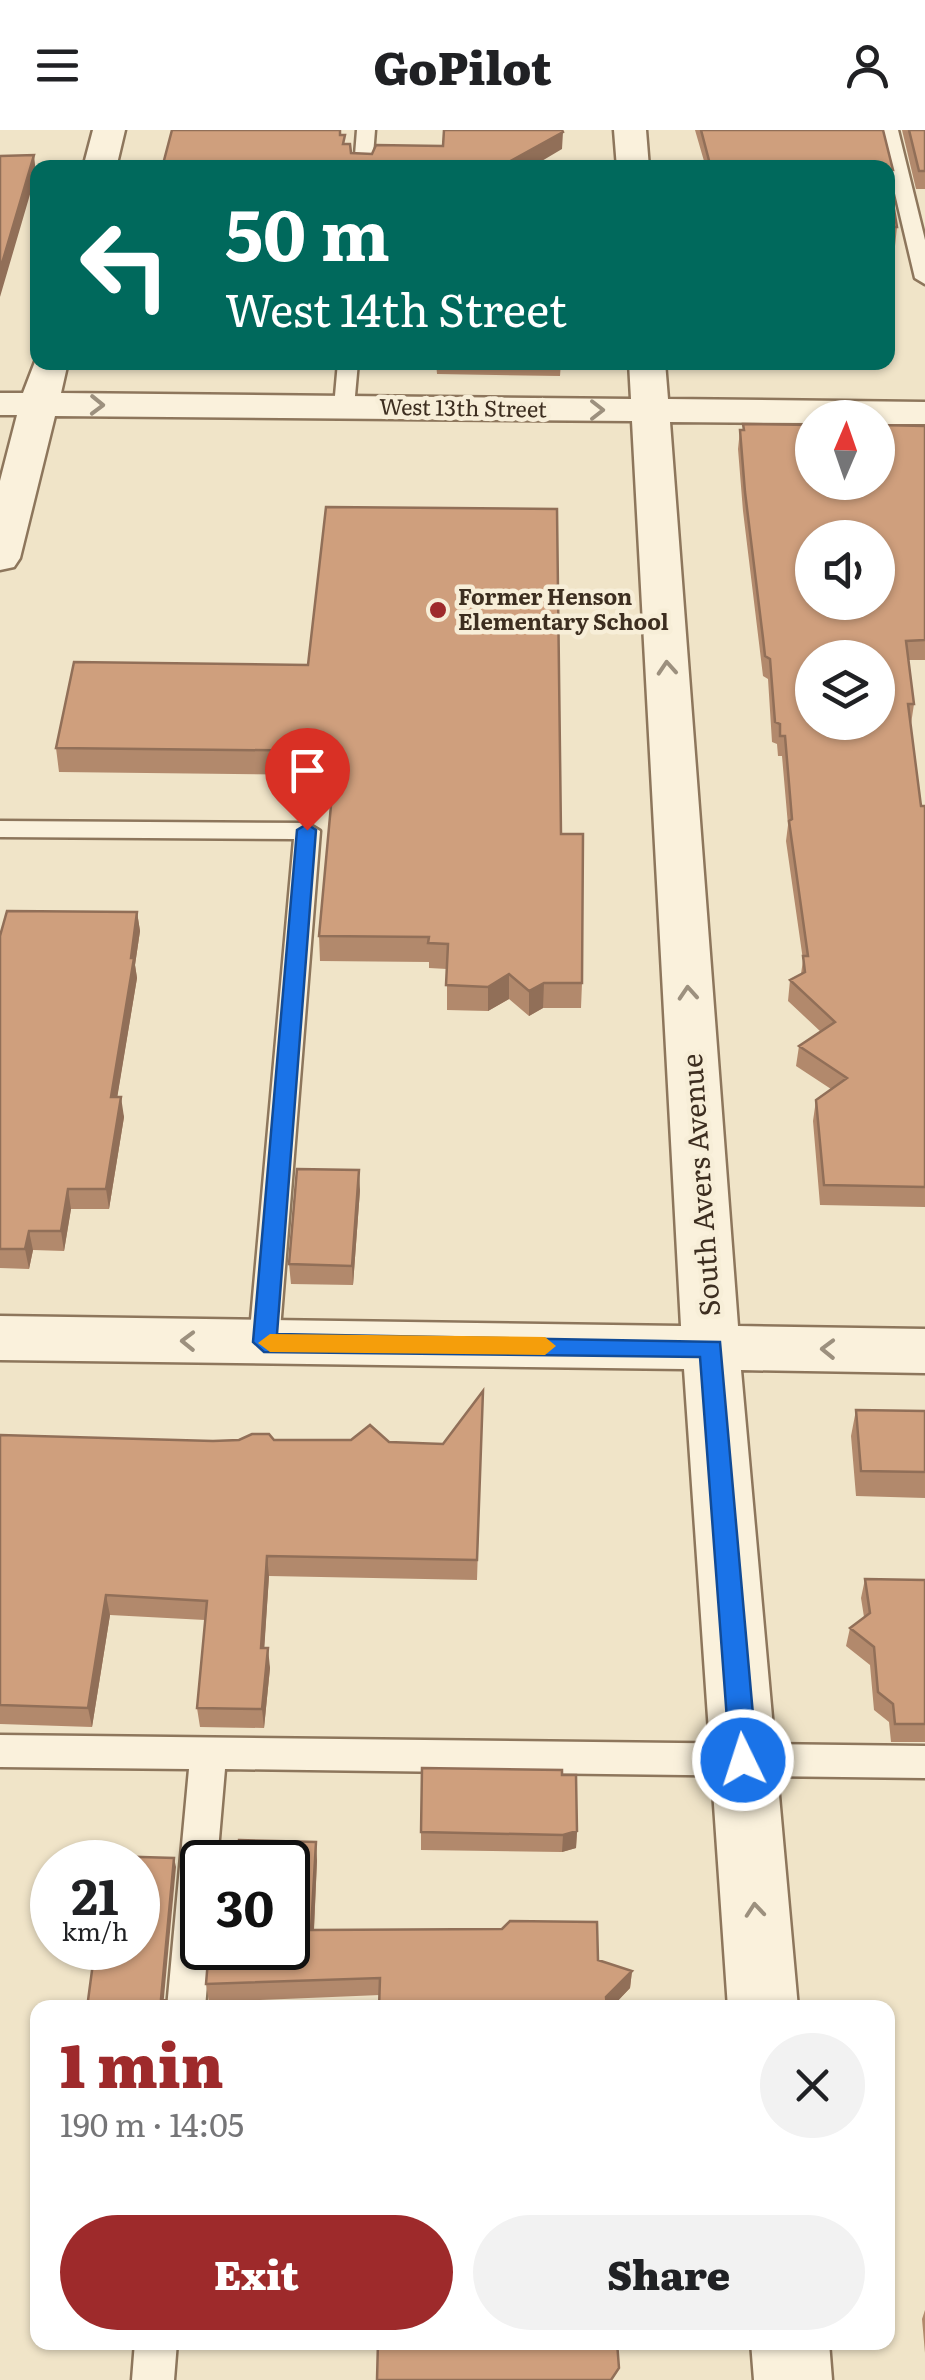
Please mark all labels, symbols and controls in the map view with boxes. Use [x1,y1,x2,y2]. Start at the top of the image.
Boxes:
text: GoPilot [373,32,552,99]
icon: menu [30,38,85,93]
icon: person [840,38,895,93]
text: 50 m [225,179,390,283]
icon: left [60,200,190,330]
text: West 14th Street [225,274,567,341]
street label: West 13th Street [379,389,547,424]
one-way arrow [90,394,106,416]
one-way arrow [590,399,606,421]
north arrow [795,400,895,500]
map controls [795,400,895,740]
button: sound [795,520,895,620]
place label: Former Henson Elementary School [458,579,669,637]
marker: Former Henson Elementary School [427,599,449,621]
button: layers [795,640,895,740]
one-way arrow [657,660,678,676]
pin [265,728,350,831]
icon: arrive [280,743,335,798]
one-way arrow [678,984,699,1000]
street label: South Avers Avenue [669,1052,729,1318]
one-way arrow [179,1330,194,1352]
one-way arrow [819,1339,835,1360]
position arrow [691,1708,795,1812]
speed limit sign: 30 [180,1840,310,1970]
text: 21 [71,1856,119,1930]
one-way arrow [745,1902,767,1918]
text: km/h [62,1912,128,1949]
text: 1 min [60,2017,224,2106]
button: close [760,2033,865,2138]
text: 190 m · 14:05 [60,2099,244,2147]
button: Exit [60,2215,453,2330]
button: Share [473,2215,865,2330]

